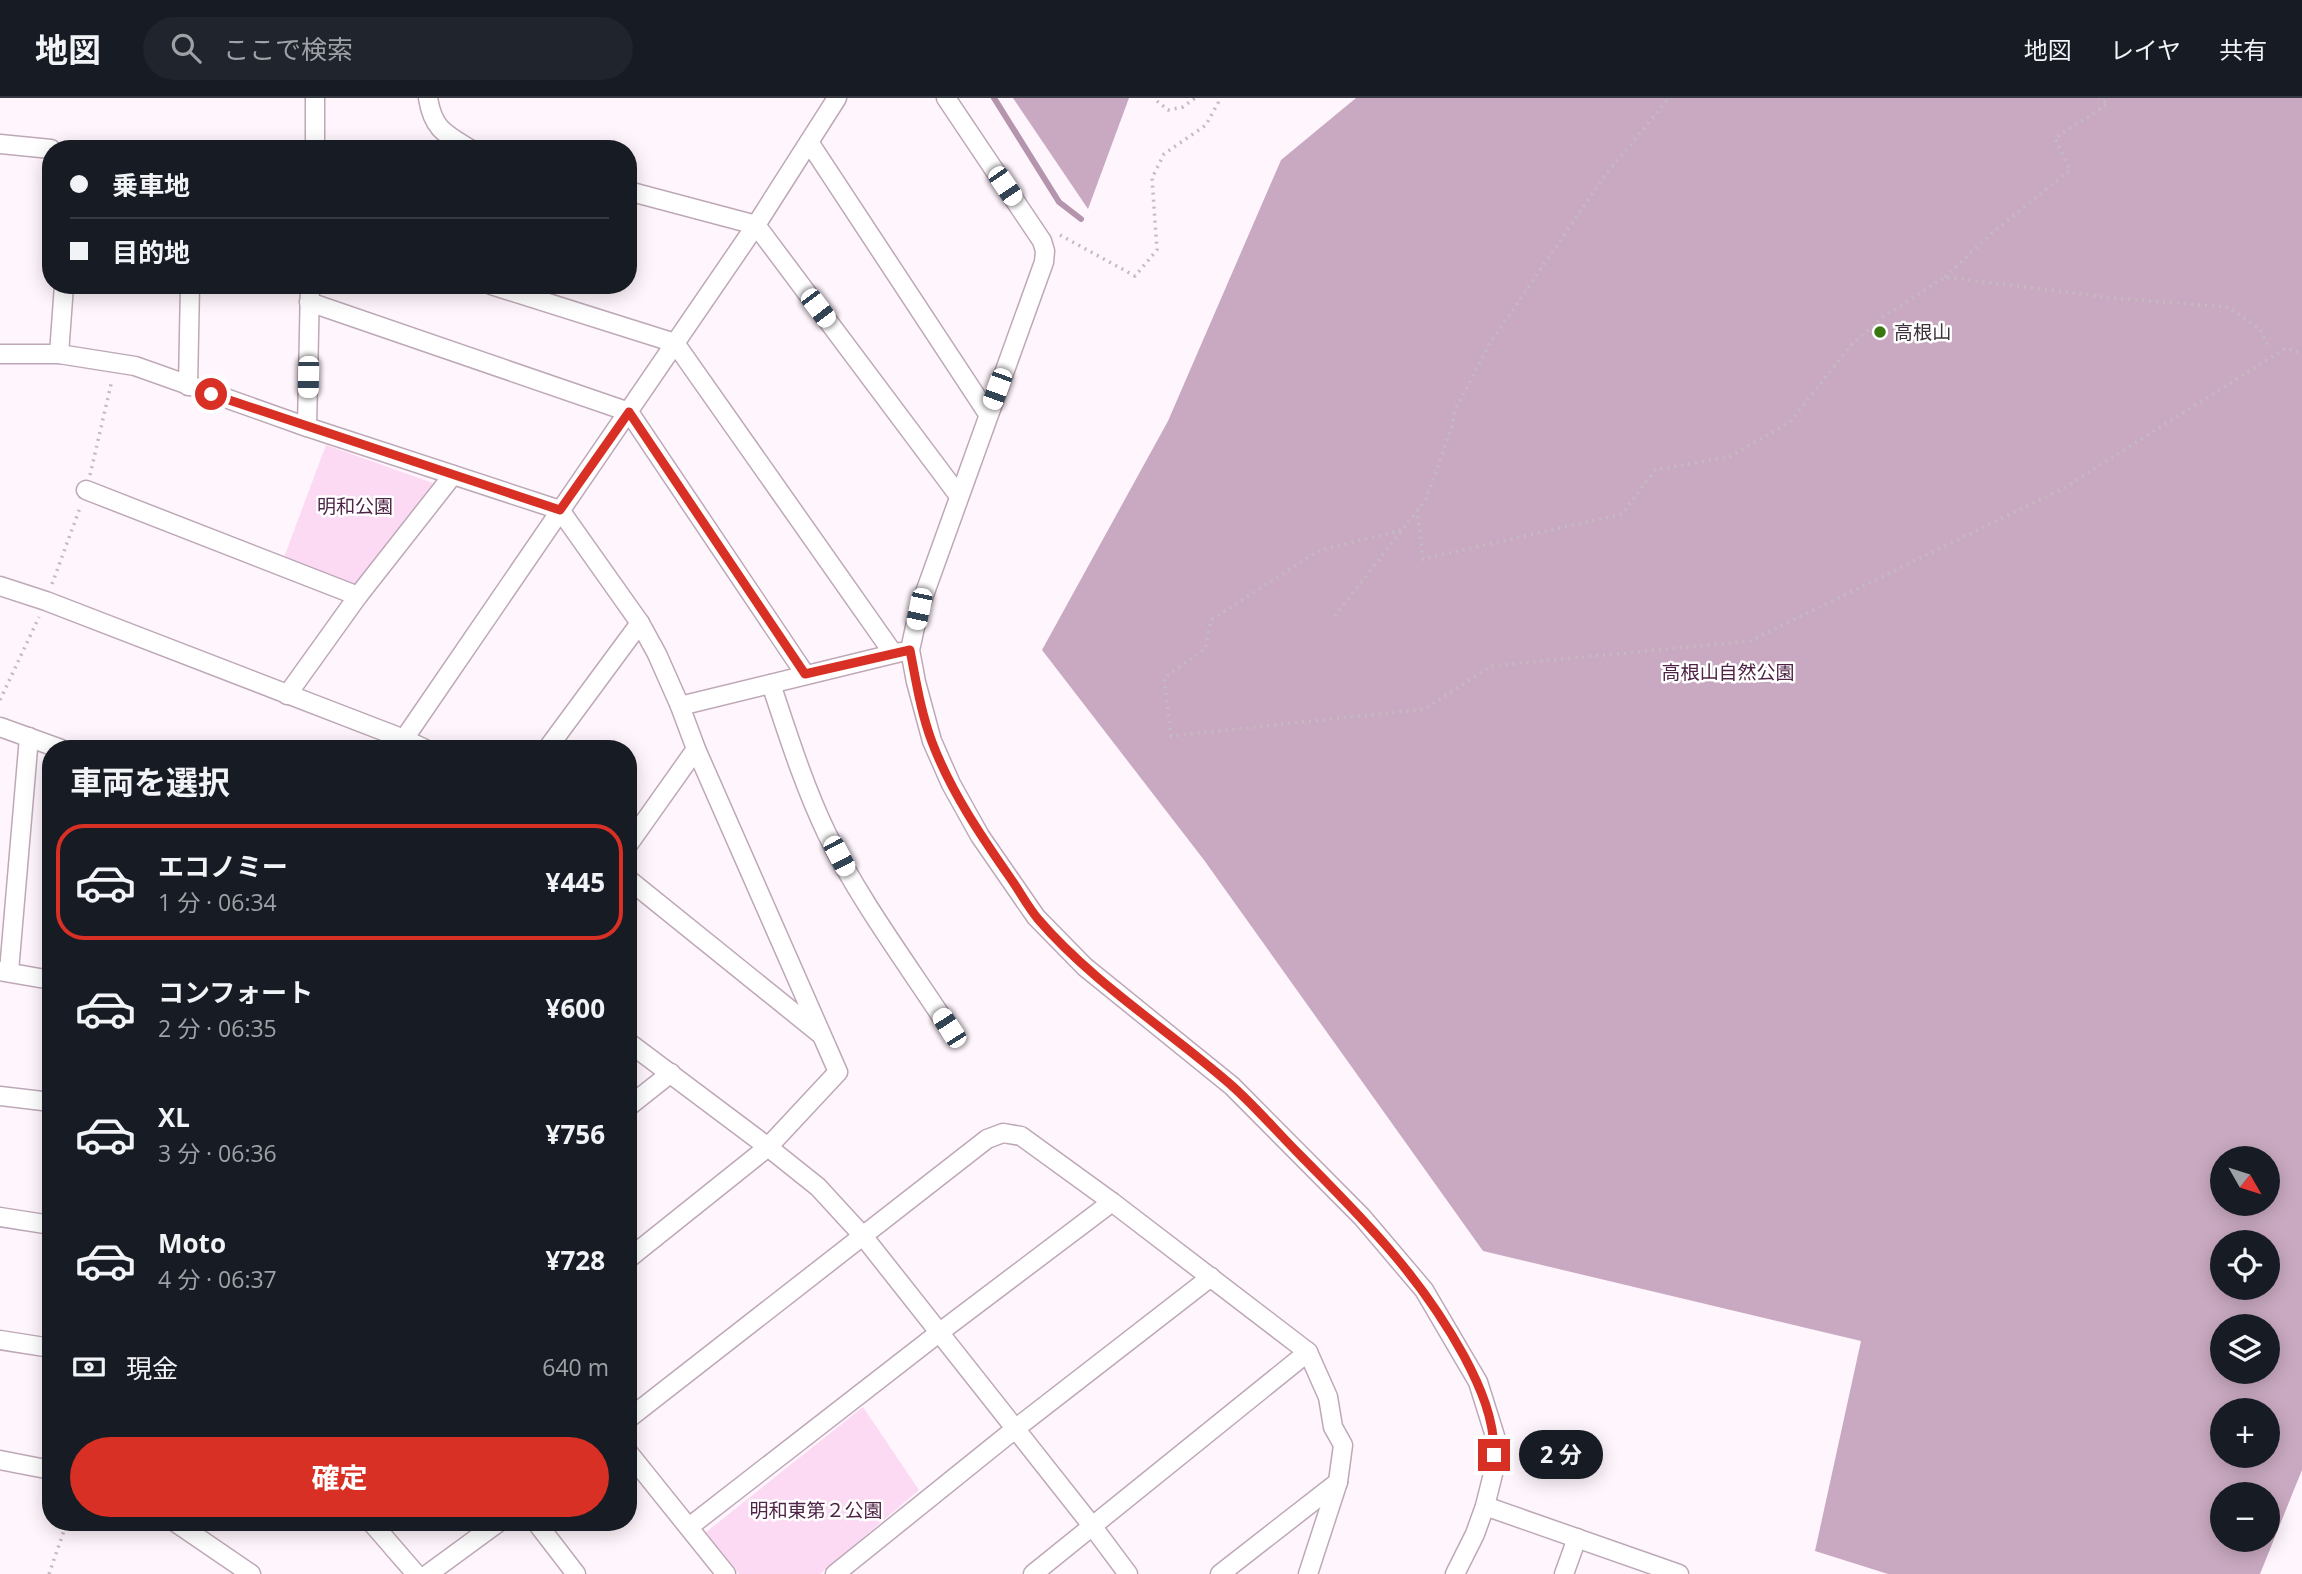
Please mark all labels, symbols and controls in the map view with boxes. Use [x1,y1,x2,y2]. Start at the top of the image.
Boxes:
search box [143,17,633,80]
text: 地図 [35,27,101,72]
icon: search [167,29,205,67]
text: ここで検索 [223,31,353,67]
text: 地図 [2024,33,2072,66]
text: レイヤ [2110,33,2181,66]
text: 共有 [2219,33,2267,66]
car [985,163,1026,209]
text: 乗車地 [112,167,190,203]
text: 目的地 [112,234,190,270]
car [797,285,840,331]
place label: 高根山 [1894,319,1951,345]
marker: 高根山 [1872,324,1888,340]
car [298,356,319,398]
car [980,366,1015,412]
route start [195,378,227,410]
park label: 明和公園 [317,493,393,519]
car [905,586,934,632]
park label: 高根山自然公園 [1661,659,1795,685]
text: 車両を選択 [70,760,230,803]
car [820,833,859,879]
text: エコノミー [158,848,288,884]
icon: car [74,851,137,914]
text: ¥445 [546,864,605,900]
text: 1 分 · 06:34 [158,886,277,918]
text: コンフォート [158,974,313,1010]
icon: car [74,977,137,1040]
text: ¥600 [546,990,605,1026]
car [929,1005,970,1051]
text: 2 分 · 06:35 [158,1012,277,1044]
text: XL [158,1099,190,1135]
icon: car [74,1103,137,1166]
text: ¥756 [546,1116,605,1152]
text: 3 分 · 06:36 [158,1137,277,1169]
north arrow [2210,1146,2280,1216]
map controls [2210,1146,2280,1552]
text: Moto [158,1225,226,1261]
icon: car [74,1229,137,1292]
button: locate [2210,1230,2280,1300]
text: ¥728 [546,1242,605,1278]
text: 4 分 · 06:37 [158,1263,277,1295]
button: layers [2210,1314,2280,1384]
icon: cash [70,1348,108,1386]
text: 現金 [126,1350,178,1386]
text: 640 m [542,1351,609,1383]
button: + [2210,1398,2280,1468]
callout: 2 分 [1518,1430,1602,1480]
button: 確定 [70,1437,609,1517]
text: 2 分 [1540,1438,1582,1470]
route end [1478,1439,1510,1471]
button: − [2210,1482,2280,1552]
park label: 明和東第２公園 [749,1497,883,1523]

